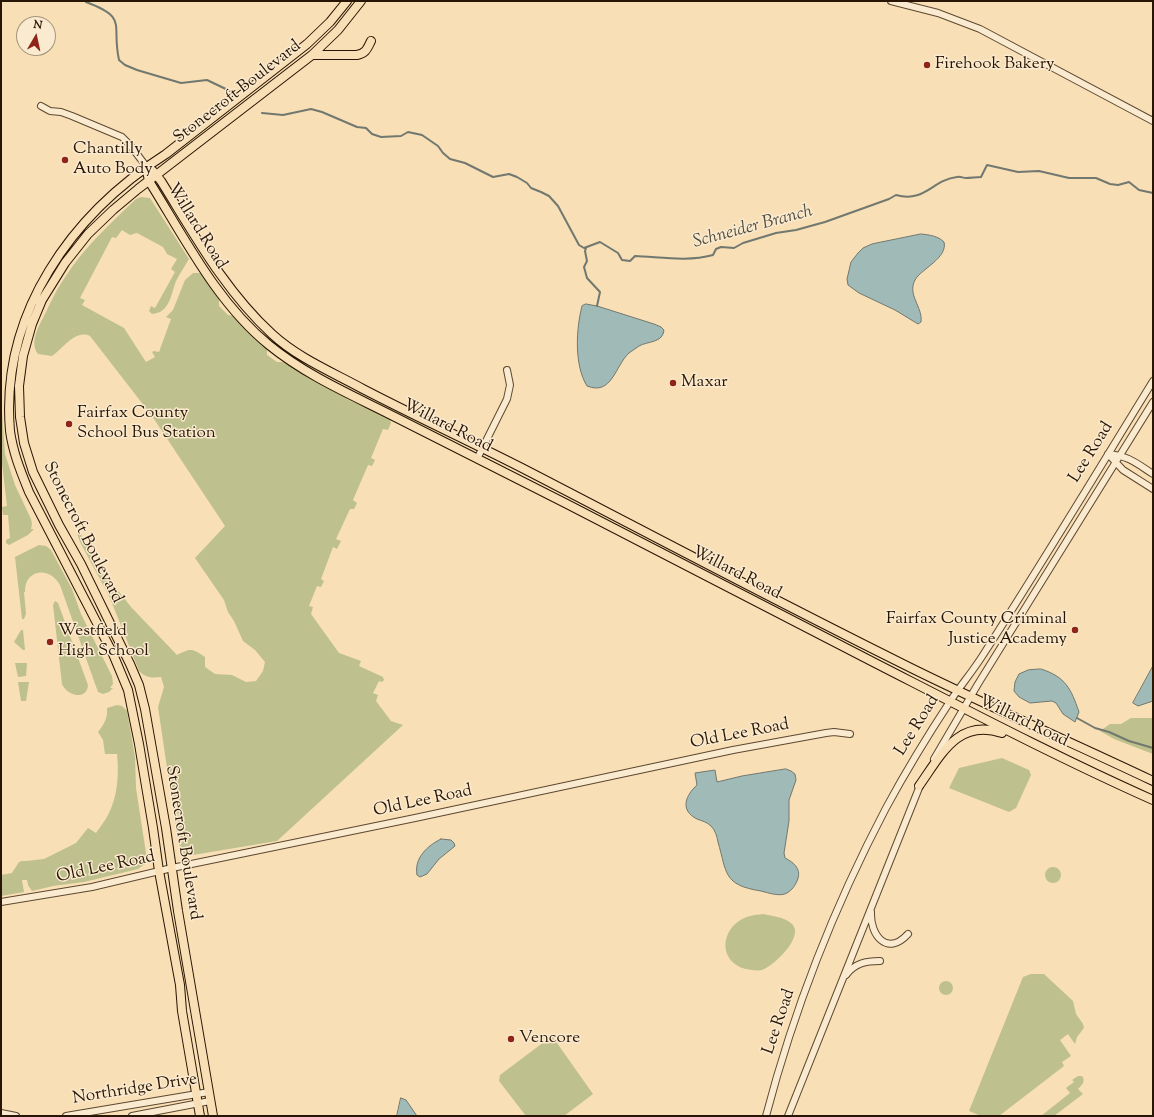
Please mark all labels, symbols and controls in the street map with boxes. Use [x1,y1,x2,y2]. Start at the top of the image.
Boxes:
north arrow [16,16,56,56]
text: N [32,17,43,34]
street label: Stonecroft Boulevard [170,37,306,149]
place label: Firehook Bakery [935,55,1055,75]
marker: Firehook Bakery [922,60,932,70]
place label: Chantilly Auto Body [73,140,153,180]
marker: Chantilly Auto Body [60,155,70,165]
street label: Willard Road [161,180,231,274]
water label: Schneider Branch [691,202,815,254]
place label: Maxar [681,373,728,393]
marker: Maxar [668,378,678,388]
street label: Willard Road [399,396,495,458]
place label: Fairfax County School Bus Station [77,404,216,444]
marker: Fairfax County School Bus Station [64,419,74,429]
street label: Lee Road [1065,419,1119,487]
street label: Stonecroft Boulevard [37,459,127,607]
street label: Willard Road [688,543,784,605]
place label: Fairfax County Criminal Justice Academy [886,610,1067,650]
place label: Westfield High School [58,622,149,662]
marker: Fairfax County Criminal Justice Academy [1070,625,1080,635]
marker: Westfield High School [45,637,55,647]
street label: Willard Road [975,691,1071,753]
street label: Lee Road [891,692,945,760]
street label: Old Lee Road [689,715,791,755]
street label: Stonecroft Boulevard [160,764,204,922]
street label: Old Lee Road [372,782,474,822]
street label: Old Lee Road [55,848,157,888]
street label: Lee Road [759,987,801,1057]
place label: Vencore [519,1029,580,1049]
marker: Vencore [506,1034,516,1044]
street label: Northridge Drive [71,1070,199,1110]

